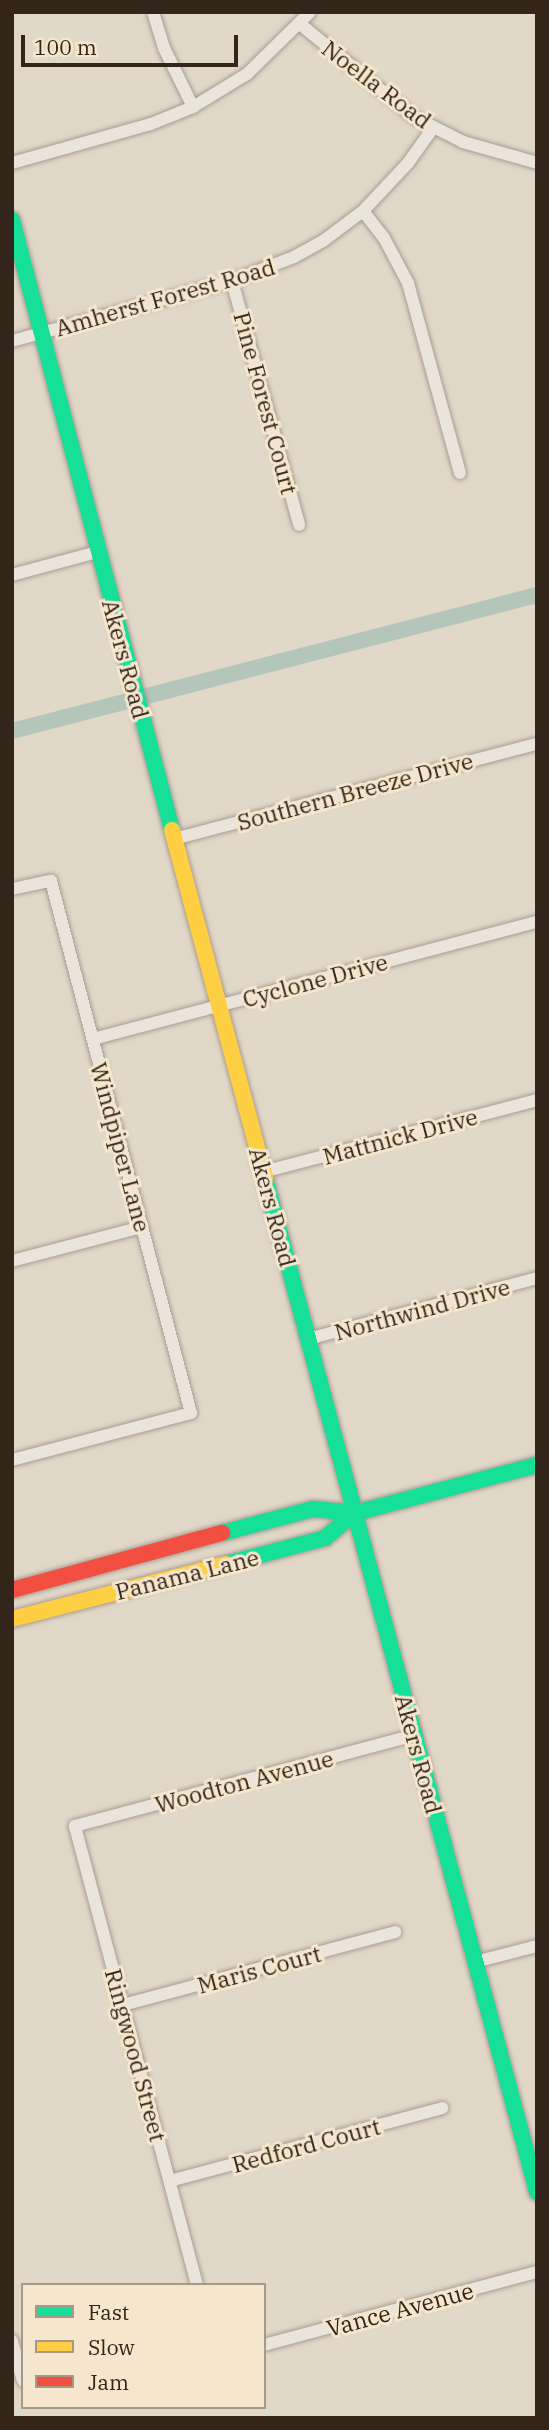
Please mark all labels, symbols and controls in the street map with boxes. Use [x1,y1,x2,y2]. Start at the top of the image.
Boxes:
scale bar [24,21,242,65]
text: 100 m [34,33,97,61]
street label: Noella Road [317,34,437,134]
street label: Amherst Forest Road [52,252,278,342]
street label: Pine Forest Court [228,309,304,497]
street label: Akers Road [97,596,155,722]
street label: Southern Breeze Drive [234,746,476,836]
street label: Cyclone Drive [239,947,391,1013]
street label: Windpiper Lane [85,1059,157,1235]
street label: Mattnick Drive [320,1102,480,1170]
street label: Akers Road [244,1144,302,1270]
street label: Northwind Drive [331,1272,513,1346]
street label: Panama Lane [112,1543,262,1605]
street label: Akers Road [390,1691,448,1817]
street label: Woodton Avenue [152,1744,336,1818]
street label: Maris Court [194,1939,324,1999]
street label: Ringwood Street [100,1965,172,2145]
street label: Redford Court [229,2112,383,2178]
street label: Vance Avenue [323,2276,477,2342]
legend [21,2283,266,2409]
text: Fast [88,2298,129,2326]
text: Slow [88,2333,135,2361]
text: Jam [88,2368,129,2396]

